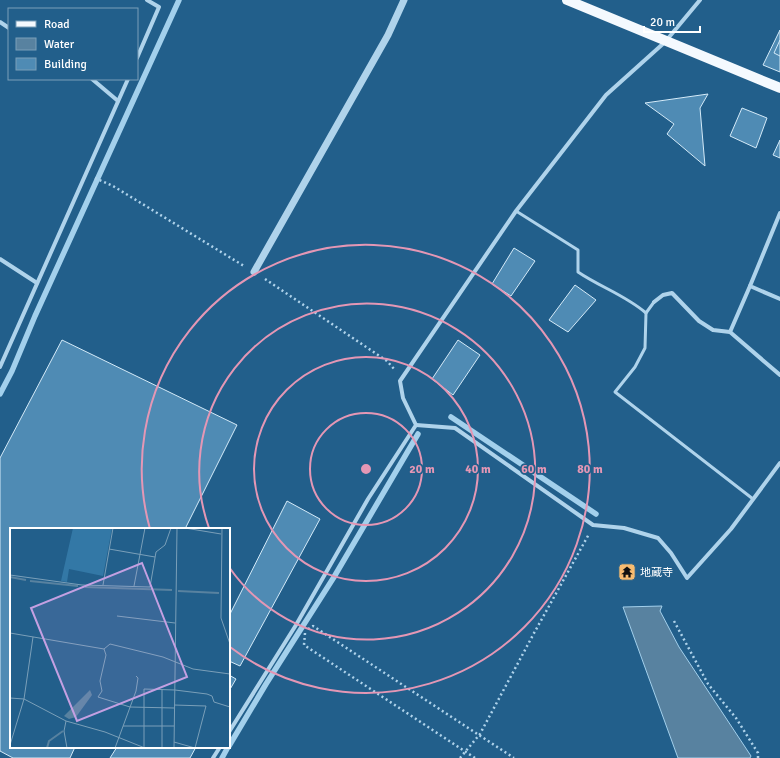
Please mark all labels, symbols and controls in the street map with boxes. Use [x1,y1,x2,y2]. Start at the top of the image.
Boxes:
legend [8,8,138,80]
scale bar [644,8,700,34]
text: 20 m [650,15,675,30]
text: Road [44,17,70,32]
text: Water [44,37,75,52]
text: Building [44,57,87,72]
centre of rings [359,462,373,476]
text: 20 m [409,462,435,477]
text: 40 m [465,462,491,477]
text: 60 m [521,462,547,477]
text: 80 m [577,462,603,477]
inset map [10,528,230,748]
temple icon: 地蔵寺 [617,562,637,582]
place label: 地蔵寺 [640,566,673,579]

